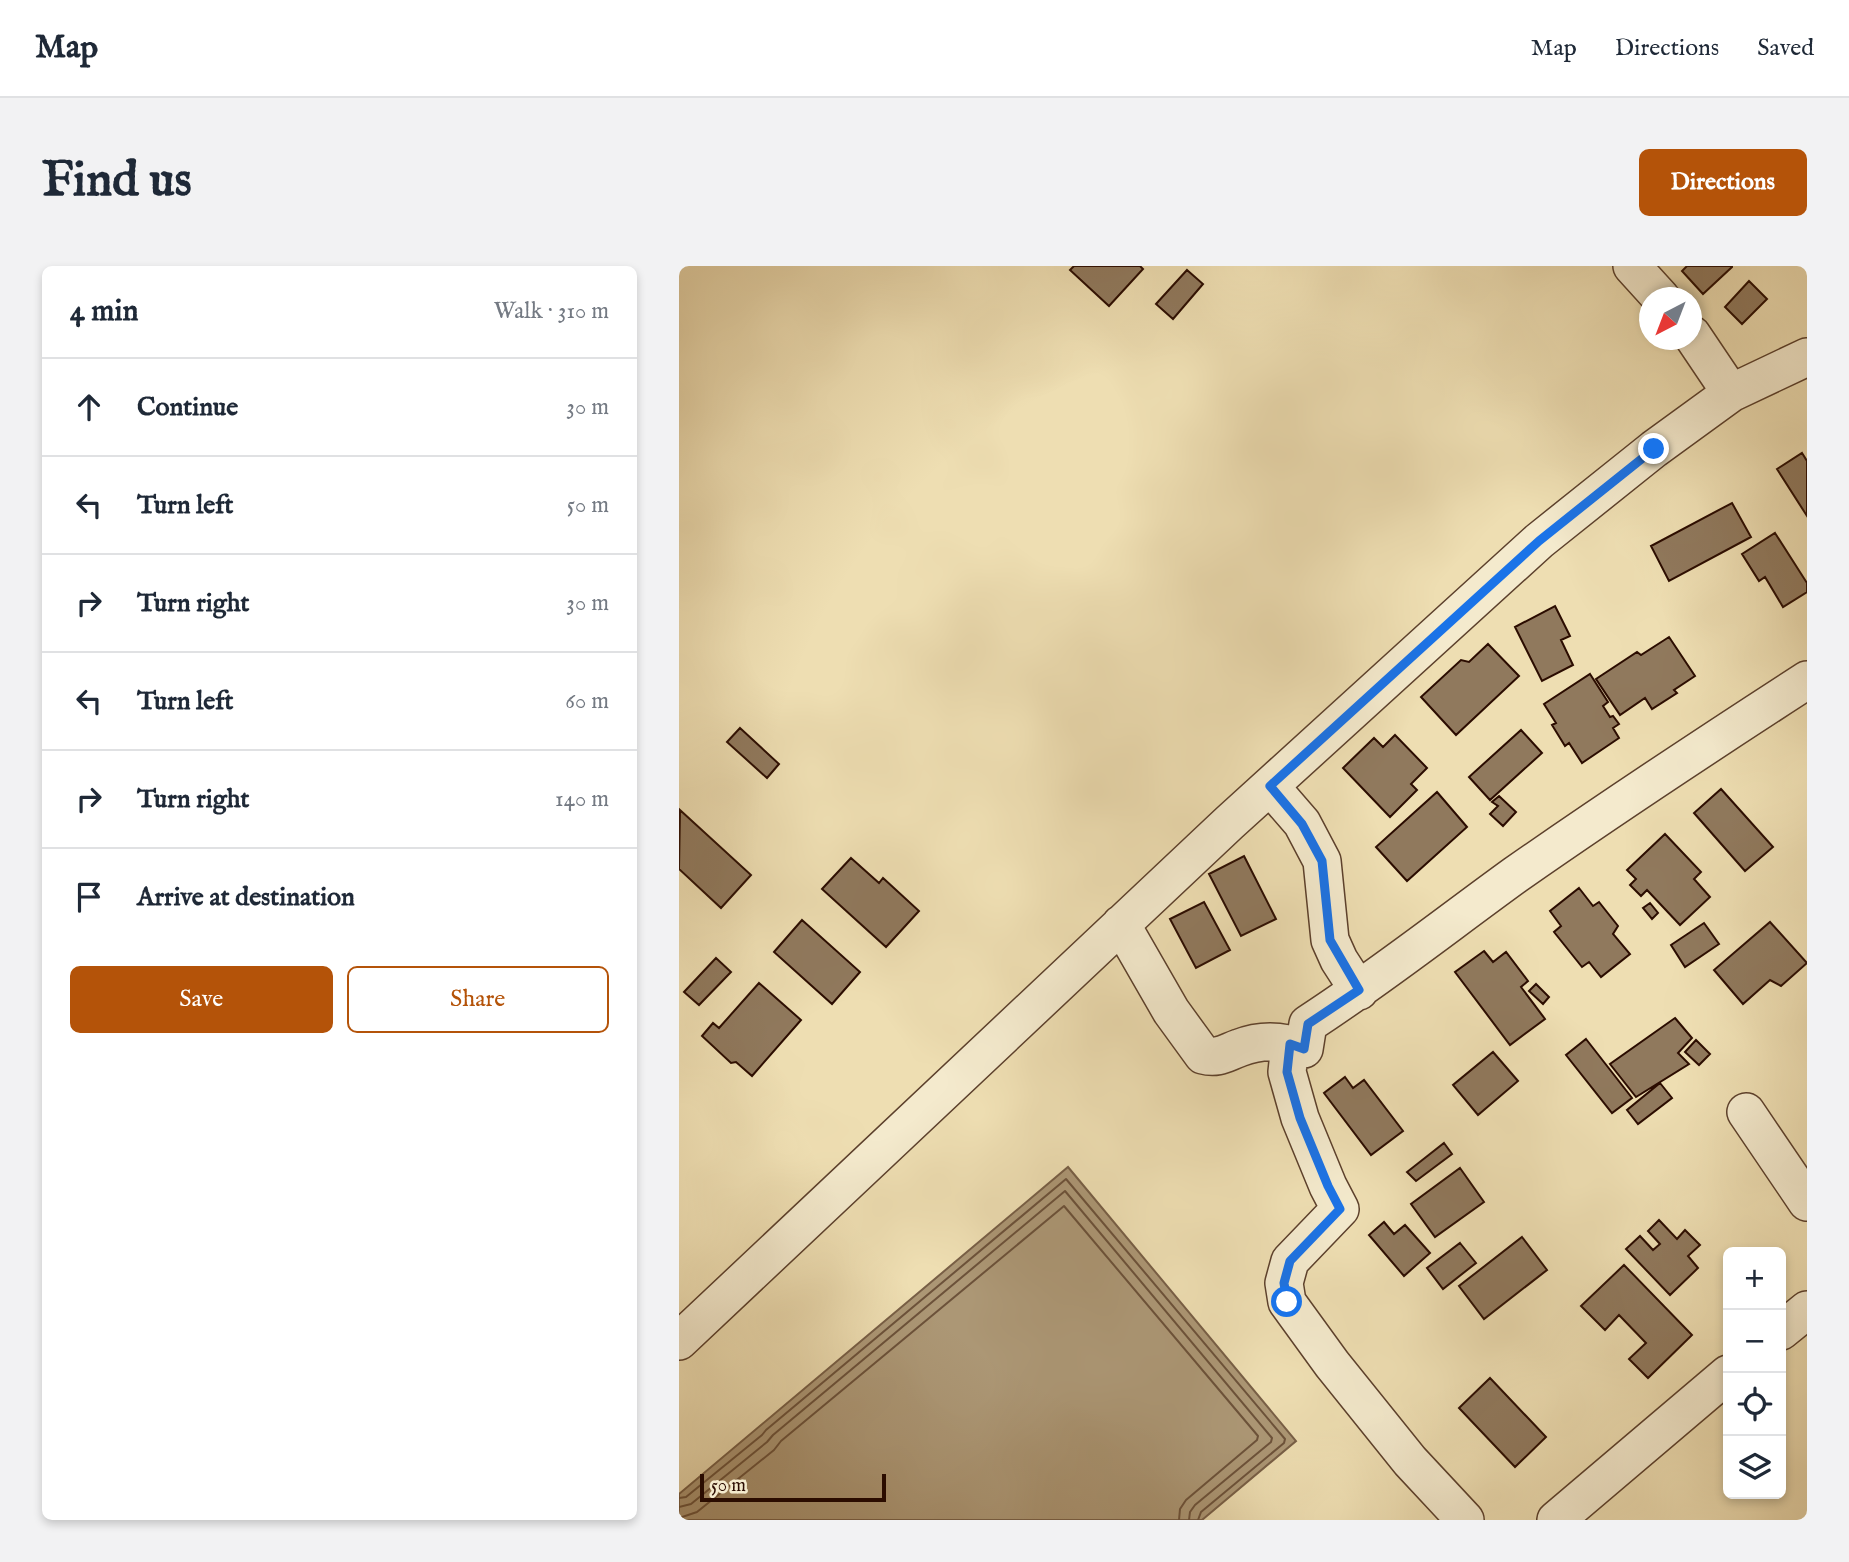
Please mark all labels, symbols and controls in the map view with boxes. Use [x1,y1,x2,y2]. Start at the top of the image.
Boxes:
text: Map [35,27,98,69]
text: Map [1531,33,1577,64]
text: Directions [1615,33,1719,64]
text: Saved [1757,33,1814,64]
button: Directions [1639,149,1807,216]
text: Find us [42,151,192,213]
north arrow [1639,287,1702,350]
text: 4 min [70,293,138,331]
text: Walk · 310 m [494,297,609,326]
icon: ahead [70,388,108,426]
text: Continue [137,391,238,424]
text: 30 m [566,393,609,422]
route end [1638,433,1669,464]
icon: left [70,486,108,524]
text: Turn left [137,489,234,522]
text: 50 m [567,491,609,520]
icon: right [70,584,108,622]
text: Turn right [137,587,250,620]
text: 30 m [566,589,609,618]
icon: left [70,682,108,720]
text: Turn left [137,685,234,718]
text: 60 m [565,687,609,716]
icon: right [70,780,108,818]
text: Turn right [137,783,250,816]
text: 140 m [555,785,609,814]
icon: arrive [70,878,108,916]
text: Arrive at destination [137,881,355,914]
button: Save [70,966,333,1033]
button: Share [347,966,609,1033]
map controls [1723,1247,1786,1499]
button: + [1723,1247,1786,1310]
route start [1271,1286,1302,1317]
button: − [1723,1310,1786,1373]
button: locate [1723,1373,1786,1436]
button: layers [1723,1436,1786,1499]
scale bar [700,1471,885,1503]
text: 50 m [711,1474,746,1498]

